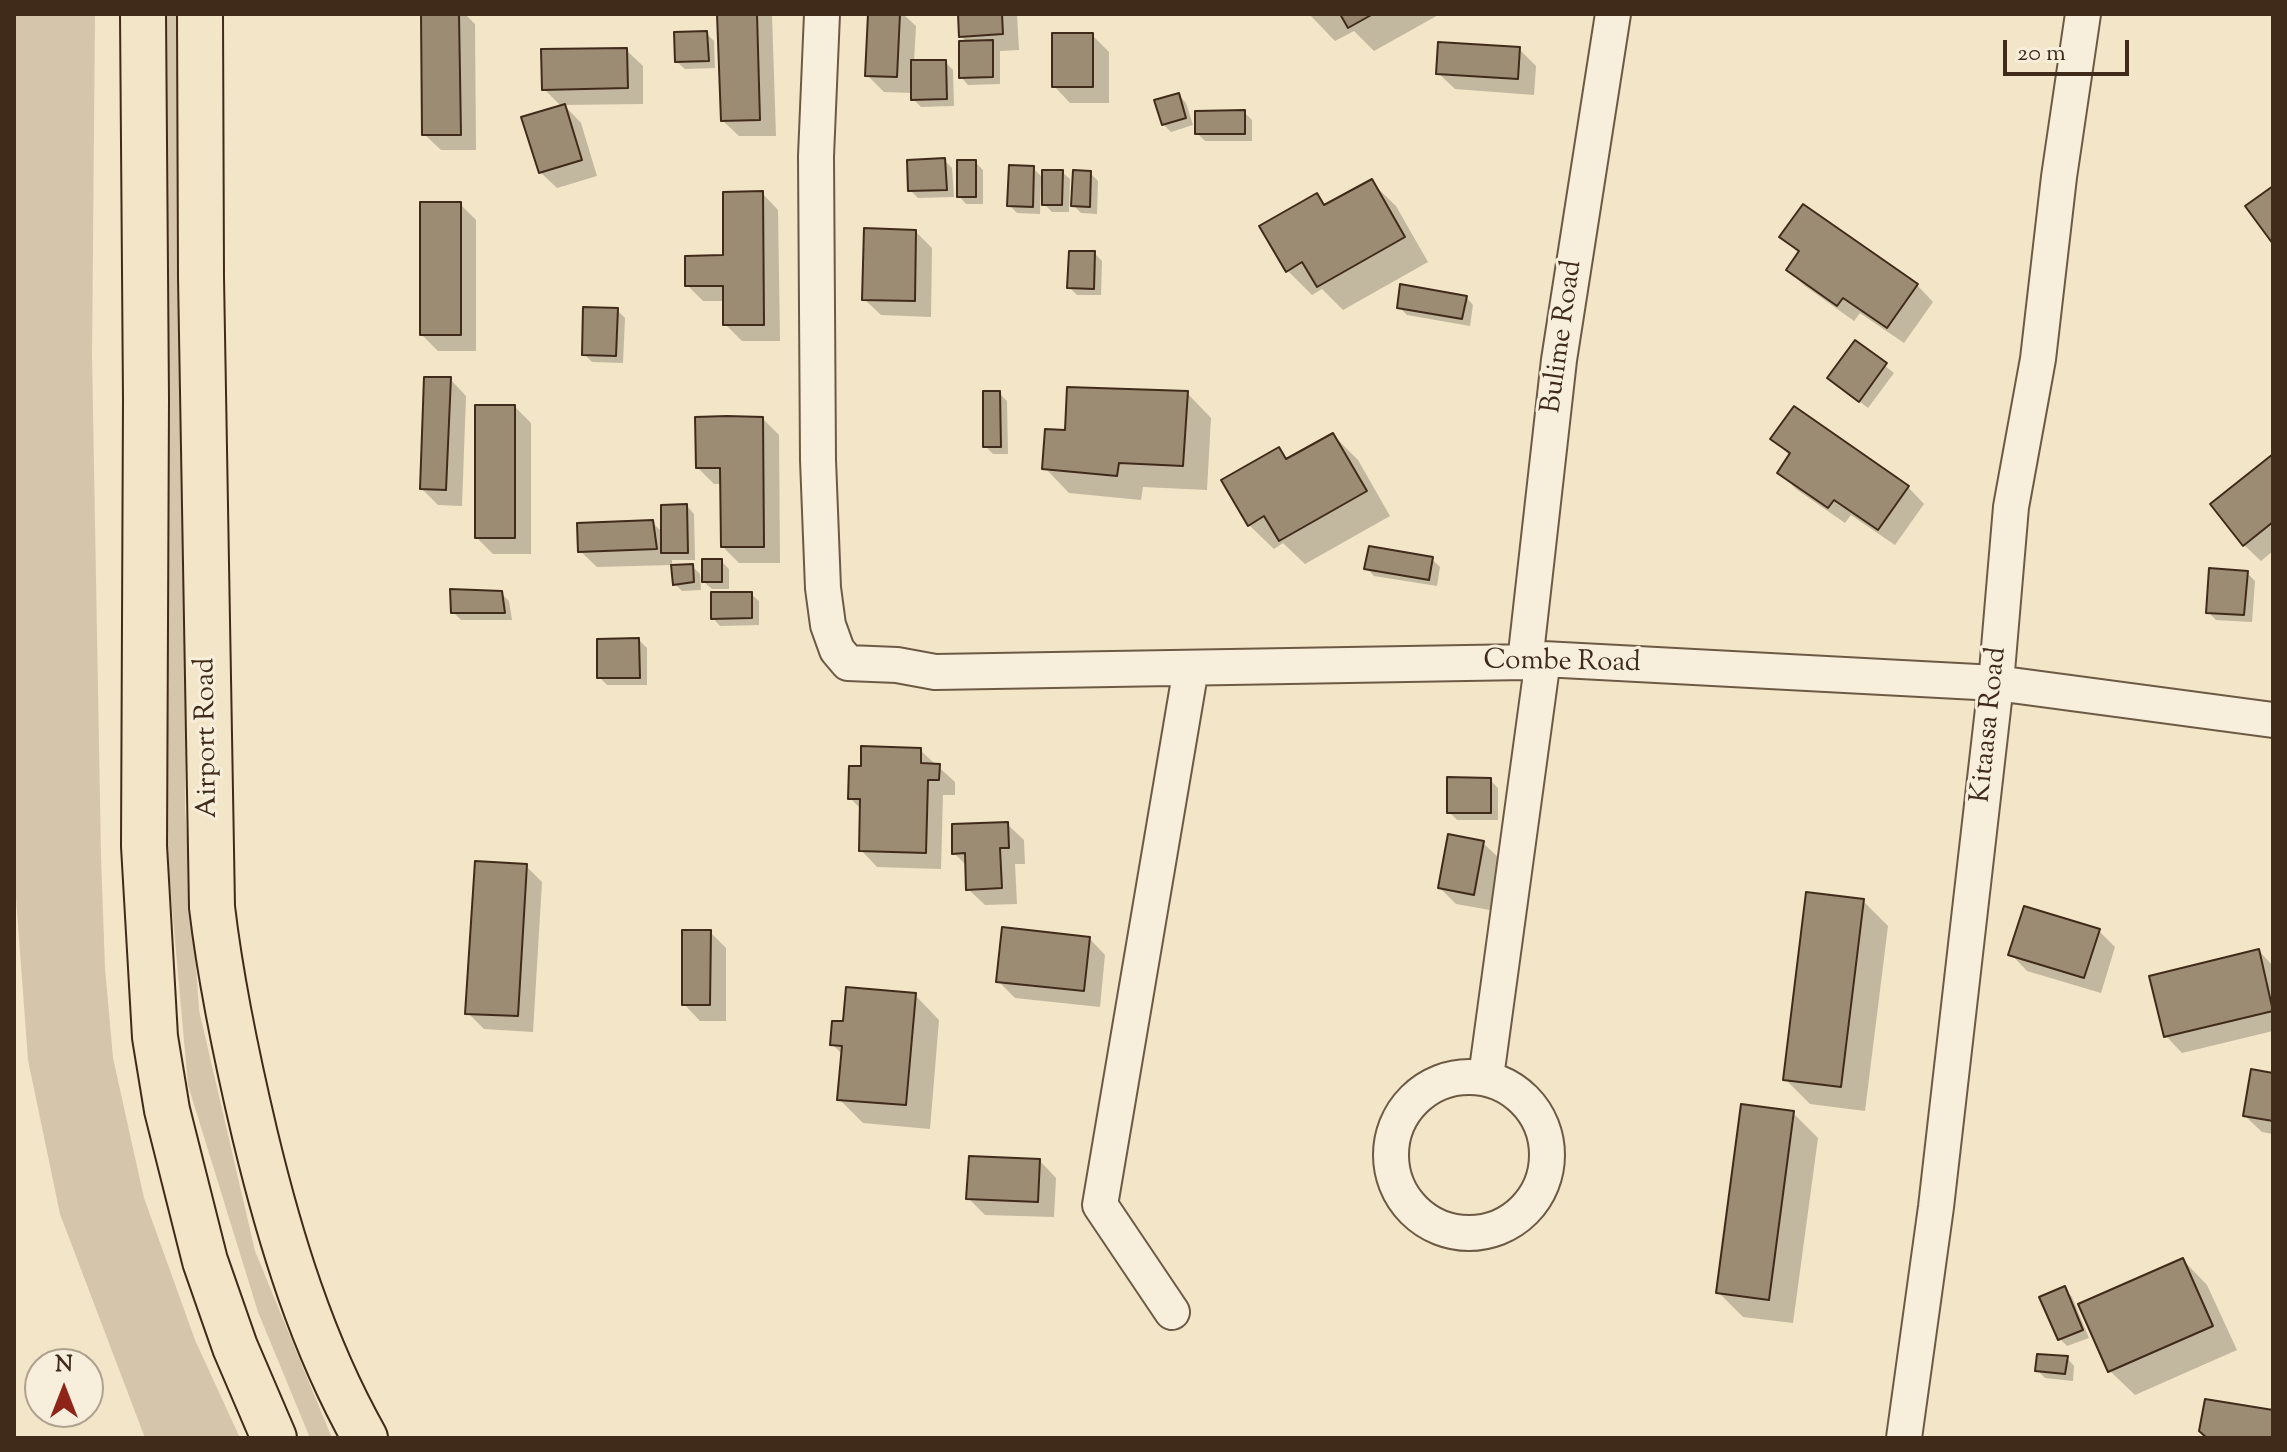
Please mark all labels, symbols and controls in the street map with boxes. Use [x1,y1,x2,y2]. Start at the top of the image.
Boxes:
scale bar [2007,24,2133,74]
text: 20 m [2017,37,2066,71]
street label: Bulime Road [1537,258,1591,416]
street label: Combe Road [1483,646,1641,682]
street label: Kitaasa Road [1966,646,2016,804]
street label: Airport Road [191,657,227,819]
north arrow [24,1348,104,1428]
text: N [55,1350,73,1382]

